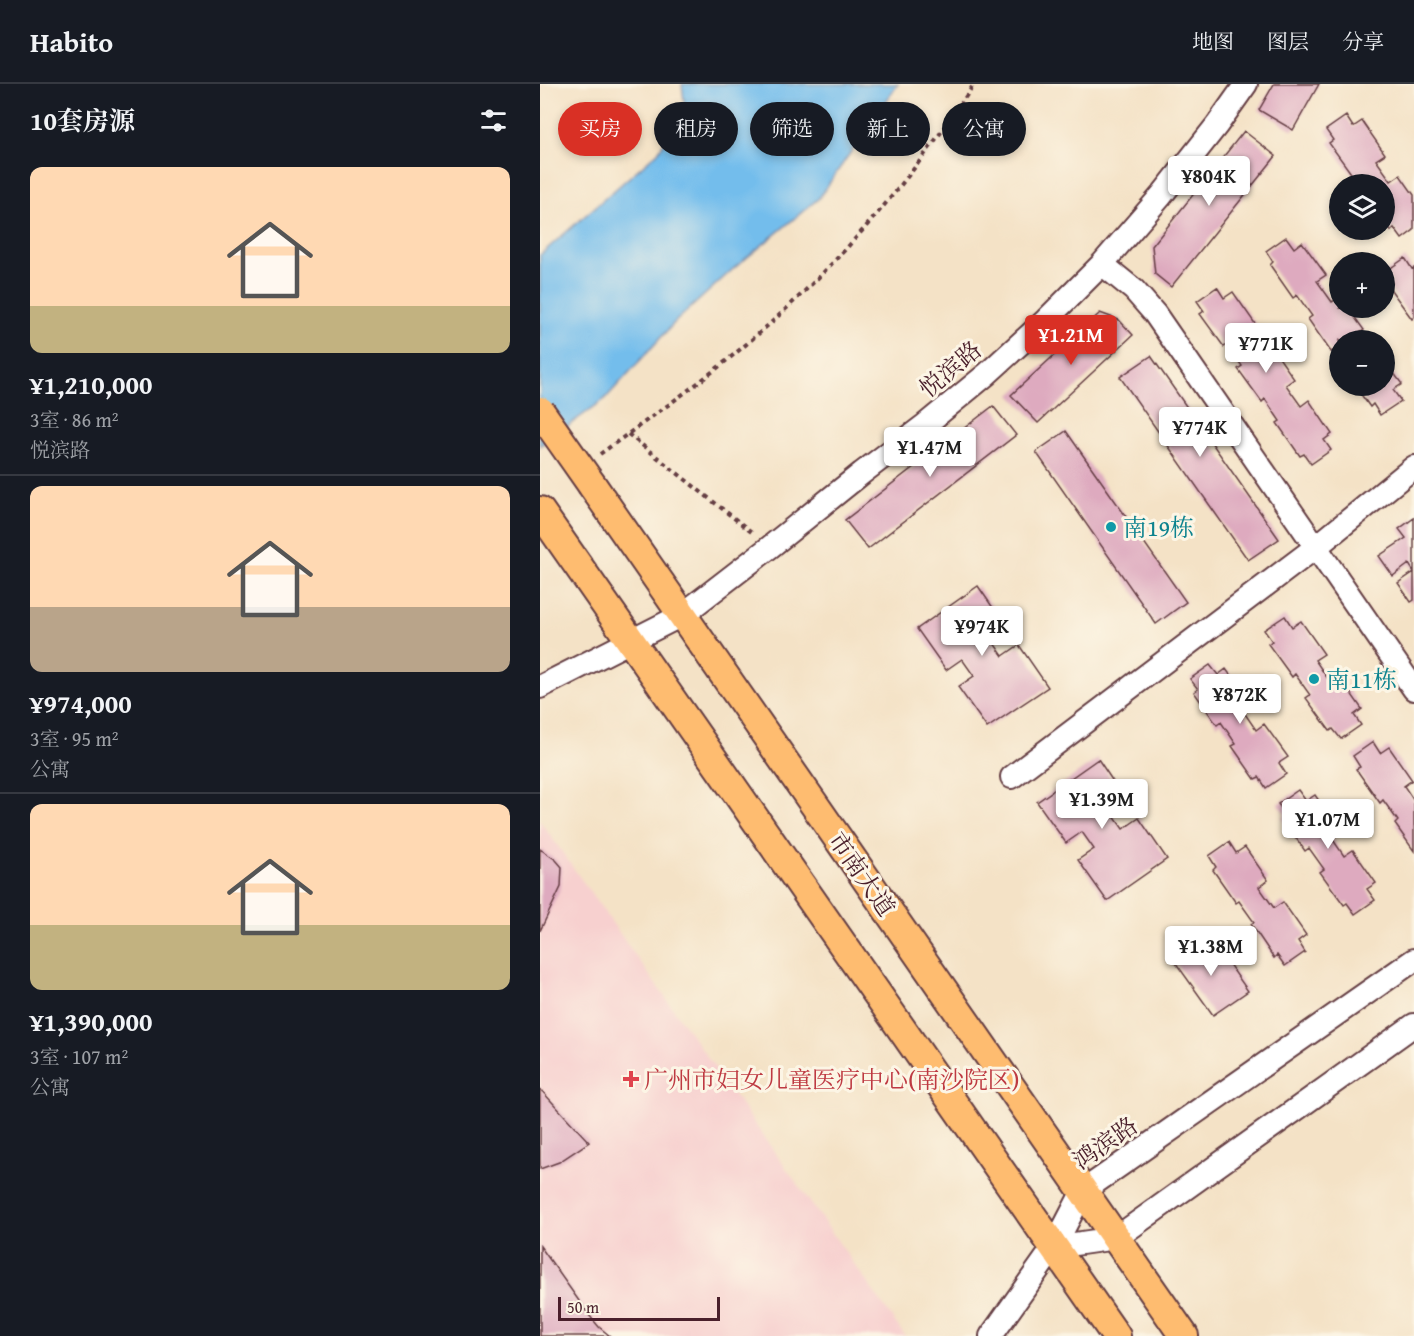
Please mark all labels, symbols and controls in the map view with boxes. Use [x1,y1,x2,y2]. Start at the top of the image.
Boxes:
text: Habito [30,21,113,62]
text: 地图 [1192,26,1234,57]
text: 图层 [1267,26,1309,57]
text: 分享 [1342,26,1384,57]
text: 10套房源 [30,101,135,140]
chip: 买房 [558,102,642,156]
chip: 租房 [654,102,738,156]
chip: 筛选 [750,102,834,156]
chip: 新上 [846,102,930,156]
chip: 公寓 [942,102,1026,156]
icon: filters [477,104,510,137]
pin: ¥804K [1167,156,1251,207]
text: ¥804K [1182,161,1236,190]
map controls [1329,174,1395,396]
button: layers [1329,174,1395,240]
icon: home [216,206,324,314]
button: + [1329,252,1395,318]
pin: ¥1.21M [1022,315,1120,366]
text: ¥1.21M [1039,320,1103,349]
pin: ¥771K [1224,323,1308,374]
text: ¥771K [1239,328,1293,357]
button: − [1329,330,1395,396]
street label: 悦滨路 [911,332,989,406]
text: ¥1,210,000 [30,365,152,404]
text: 3室 · 86 m² [30,405,119,434]
pin: ¥774K [1158,407,1242,458]
text: ¥774K [1173,412,1227,441]
pin: ¥1.47M [881,427,979,478]
text: ¥1.47M [898,432,962,461]
text: 悦滨路 [30,435,90,464]
place label: 南19栋 [1123,510,1194,545]
marker: 南19栋 [1104,520,1118,534]
icon: home [216,525,324,633]
pin: ¥974K [940,606,1024,657]
text: ¥974K [955,611,1009,640]
place label: 南11栋 [1326,662,1397,697]
marker: 南11栋 [1307,672,1321,686]
pin: ¥872K [1198,674,1282,725]
text: ¥872K [1213,679,1267,708]
text: ¥974,000 [30,684,132,723]
text: 3室 · 95 m² [30,724,119,753]
text: 公寓 [30,754,70,783]
pin: ¥1.39M [1053,779,1151,830]
text: ¥1.39M [1070,784,1134,813]
pin: ¥1.07M [1279,799,1377,850]
text: ¥1.07M [1296,804,1360,833]
street label: 市南大道 [820,825,904,923]
icon: home [216,843,324,951]
pin: ¥1.38M [1162,926,1260,977]
text: ¥1.38M [1179,931,1243,960]
text: ¥1,390,000 [30,1002,152,1041]
text: 3室 · 107 m² [30,1042,128,1071]
place label: 广州市妇女儿童医疗中心(南沙院区) [644,1062,1019,1097]
marker: 广州市妇女儿童医疗中心(南沙院区) [622,1070,640,1088]
text: 公寓 [30,1072,70,1101]
street label: 鸿滨路 [1065,1108,1145,1178]
scale bar [558,1294,720,1322]
text: 50 m [567,1295,599,1319]

